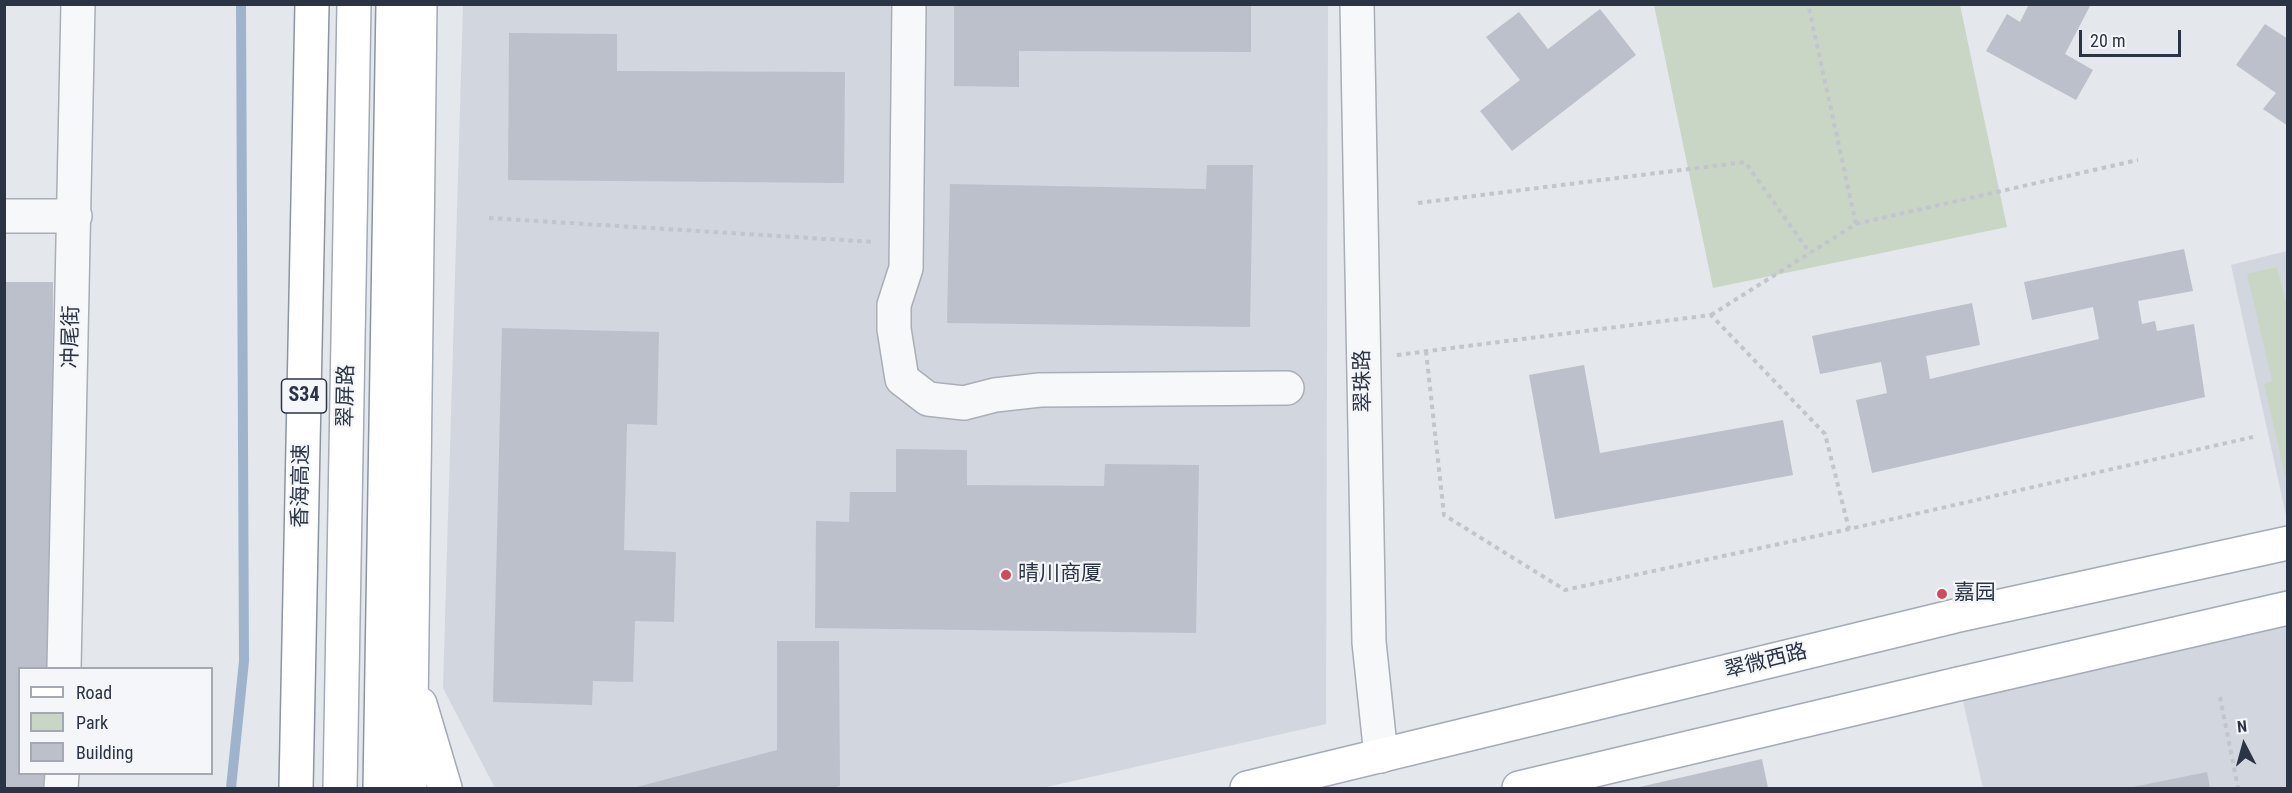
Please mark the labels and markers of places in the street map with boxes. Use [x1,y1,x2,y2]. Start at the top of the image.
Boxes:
place label: 晴川商厦 [1018,562,1102,588]
marker: 晴川商厦 [999,568,1013,582]
place label: 嘉园 [1954,581,1996,607]
marker: 嘉园 [1935,587,1949,601]

